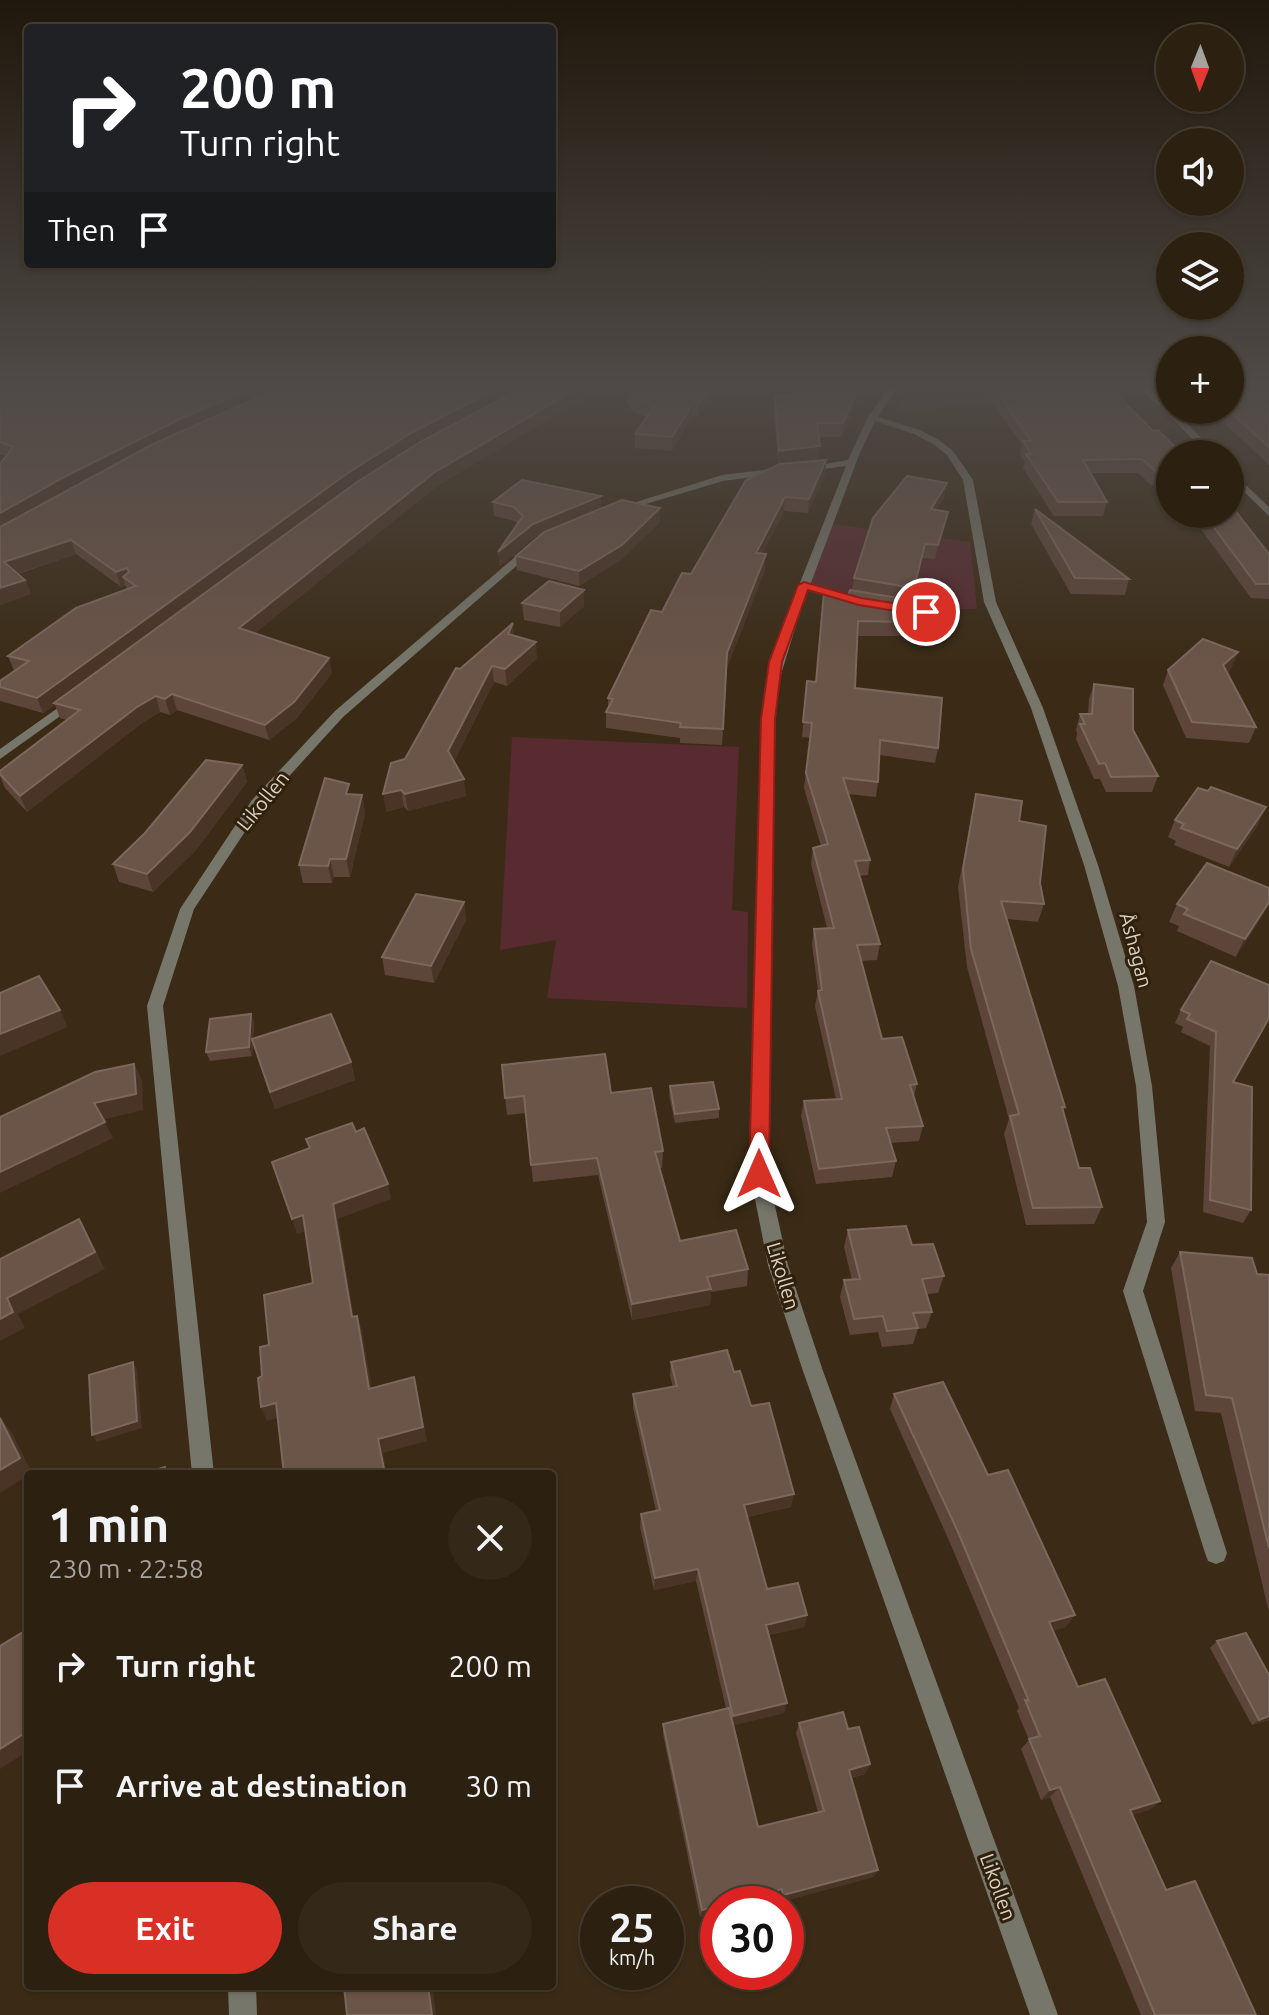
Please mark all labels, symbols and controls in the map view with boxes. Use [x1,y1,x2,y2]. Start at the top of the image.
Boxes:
north arrow [1156,24,1244,112]
map controls [1156,24,1244,528]
icon: right [48,56,152,160]
text: 200 m [180,56,336,119]
text: Turn right [180,122,340,163]
button: sound [1156,128,1244,216]
icon: arrive [132,208,176,252]
text: Then [48,213,116,247]
button: layers [1156,232,1244,320]
button: + [1156,336,1244,424]
button: − [1156,440,1244,528]
pin [892,578,960,646]
icon: arrive [904,590,948,634]
street label: Likollen [232,766,293,835]
street label: Åshagan [1115,910,1158,990]
position arrow [717,1132,801,1216]
street label: Likollen [762,1239,805,1312]
button: close [448,1496,532,1580]
text: 1 min [48,1497,169,1551]
text: 230 m · 22:58 [48,1554,204,1583]
icon: right [48,1644,92,1688]
text: Turn right [116,1649,256,1683]
text: 200 m [448,1649,532,1683]
icon: arrive [48,1764,92,1808]
text: Arrive at destination [116,1769,408,1803]
text: 30 m [465,1769,532,1803]
street label: Likollen [976,1850,1021,1923]
button: Exit [48,1882,282,1974]
button: Share [298,1882,532,1974]
speed limit sign: 30 [700,1886,804,1990]
text: 25 [609,1905,655,1950]
text: km/h [609,1946,655,1969]

